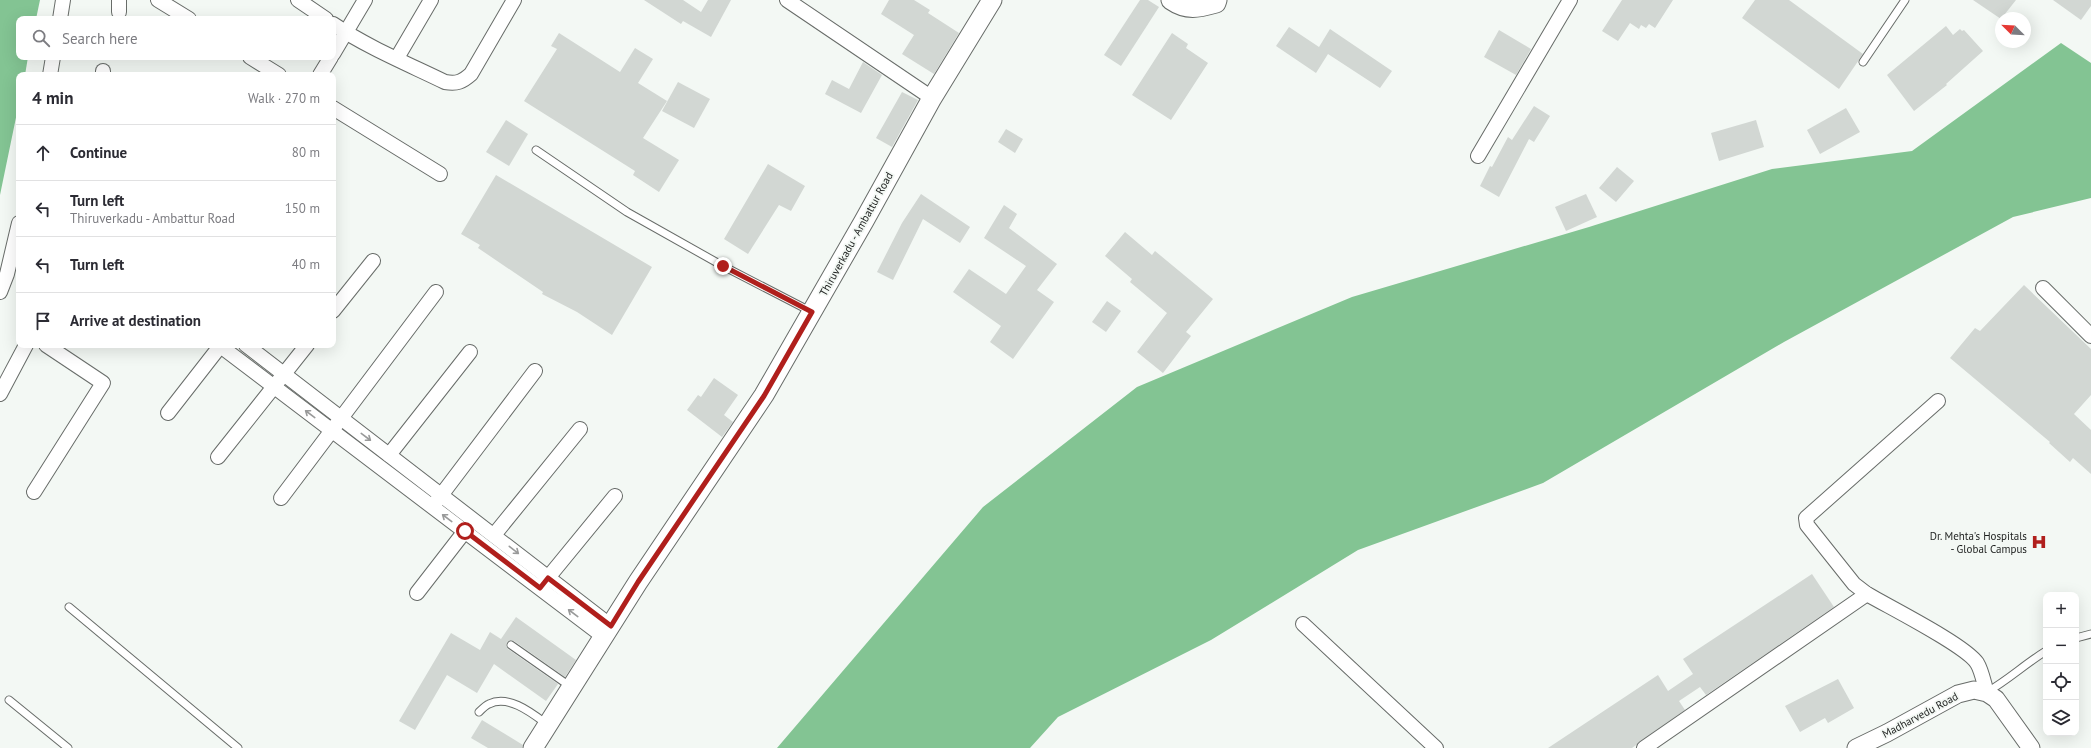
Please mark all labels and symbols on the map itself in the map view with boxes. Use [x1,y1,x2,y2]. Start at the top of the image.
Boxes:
north arrow [1995,12,2031,48]
street label: Thiruverkadu - Ambattur Road [816,169,896,298]
route end [714,257,732,275]
one-way arrow [305,410,316,418]
one-way arrow [361,433,372,441]
one-way arrow [442,514,453,522]
route start [456,522,474,540]
place label: Dr. Mehta's Hospitals - Global Campus [1930,529,2027,556]
hospital icon: Dr. Mehta's Hospitals - Global Campus [2030,533,2048,551]
one-way arrow [508,546,519,555]
one-way arrow [568,609,579,618]
street label: Madharvedu Road [1880,689,1960,741]

